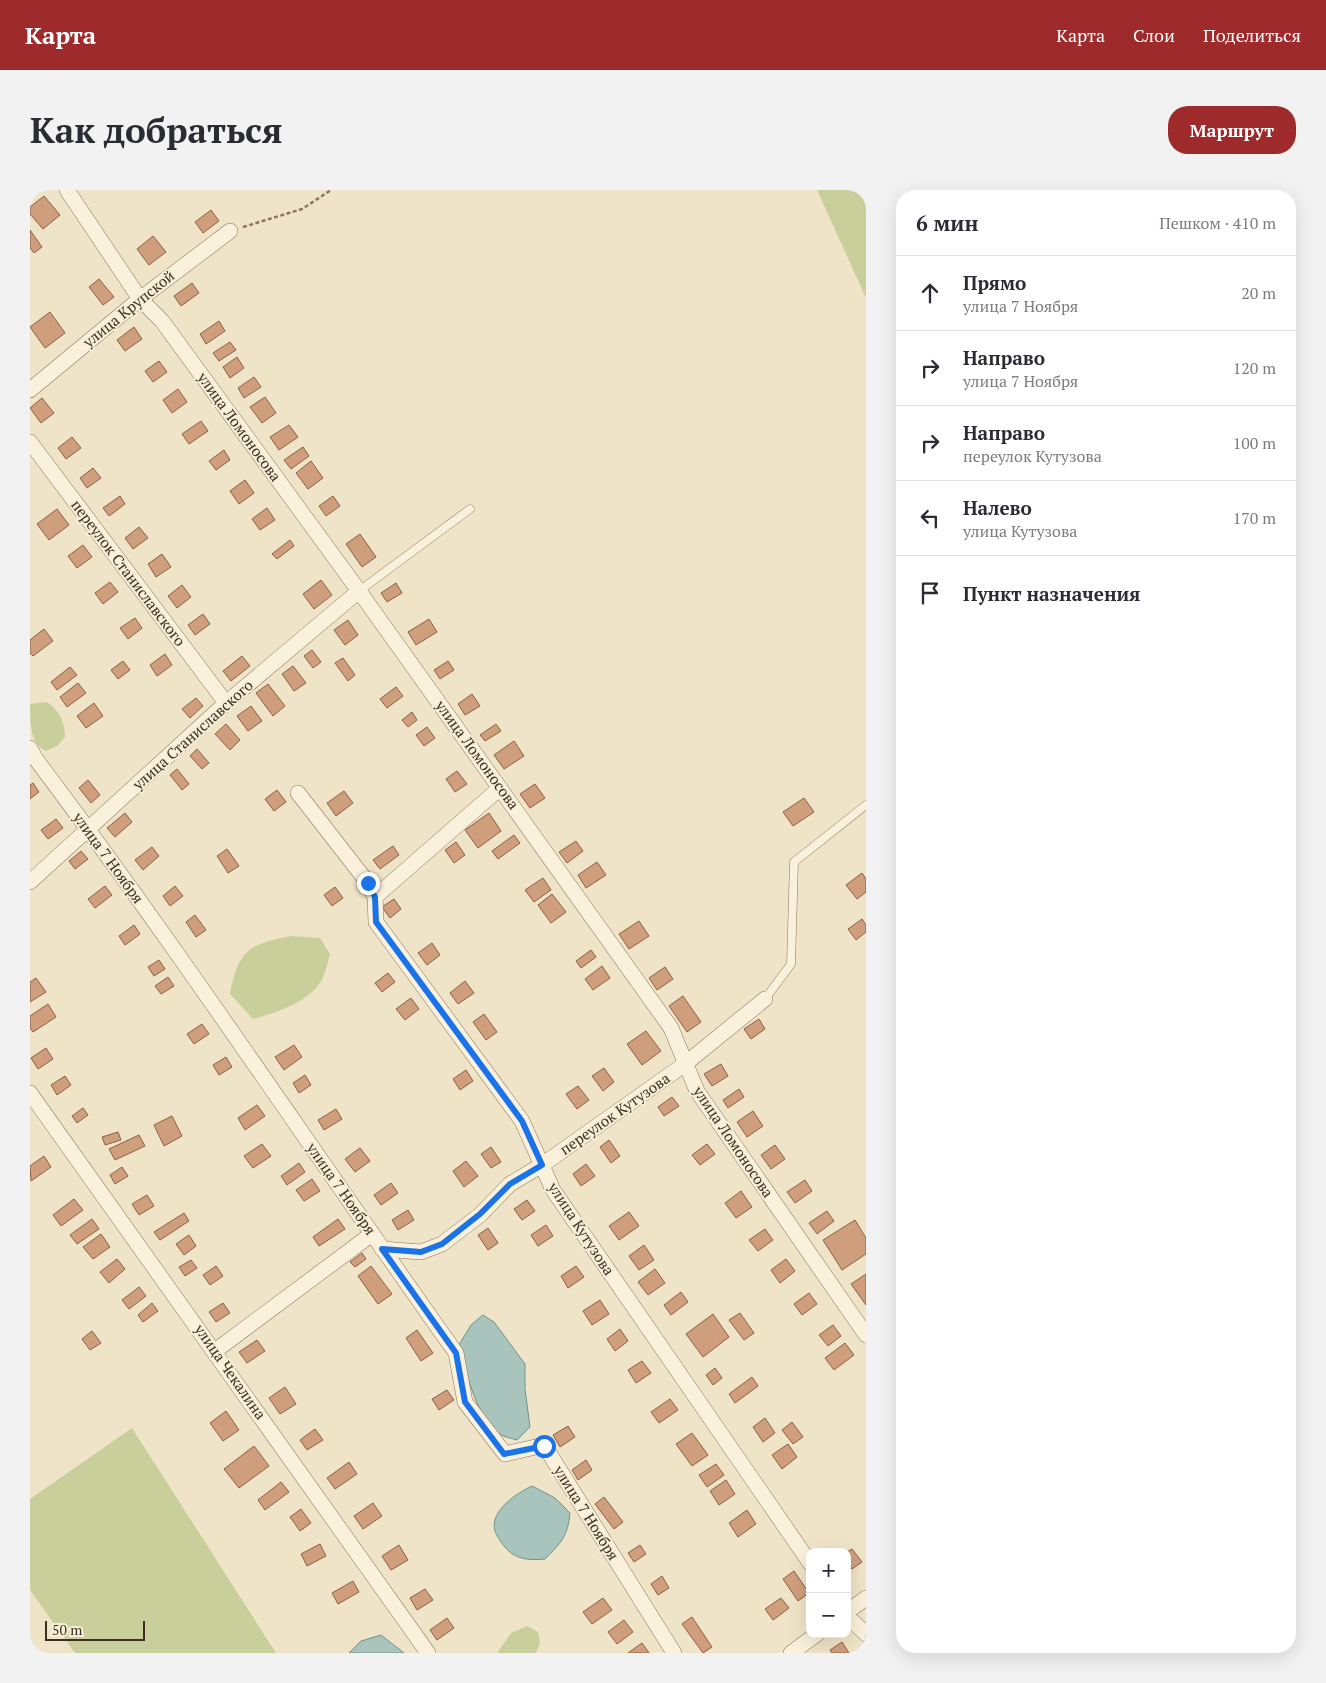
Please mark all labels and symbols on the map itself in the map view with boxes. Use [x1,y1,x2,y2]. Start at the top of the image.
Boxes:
street label: улица Крупской [78,265,178,352]
street label: улица Ломоносова [193,367,286,485]
street label: переулок Станиславского [67,495,191,650]
street label: улица Станиславского [127,675,257,794]
street label: улица Ломоносова [431,695,524,813]
street label: улица 7 Ноября [68,807,149,907]
route end [357,872,380,895]
street label: переулок Кутузова [555,1067,674,1159]
street label: улица Ломоносова [689,1081,779,1201]
street label: улица 7 Ноября [302,1138,381,1238]
street label: улица Кутузова [544,1177,620,1279]
street label: улица Чекалина [190,1319,271,1423]
route start [533,1435,556,1458]
street label: улица 7 Ноября [549,1460,624,1564]
scale bar [45,1618,145,1641]

